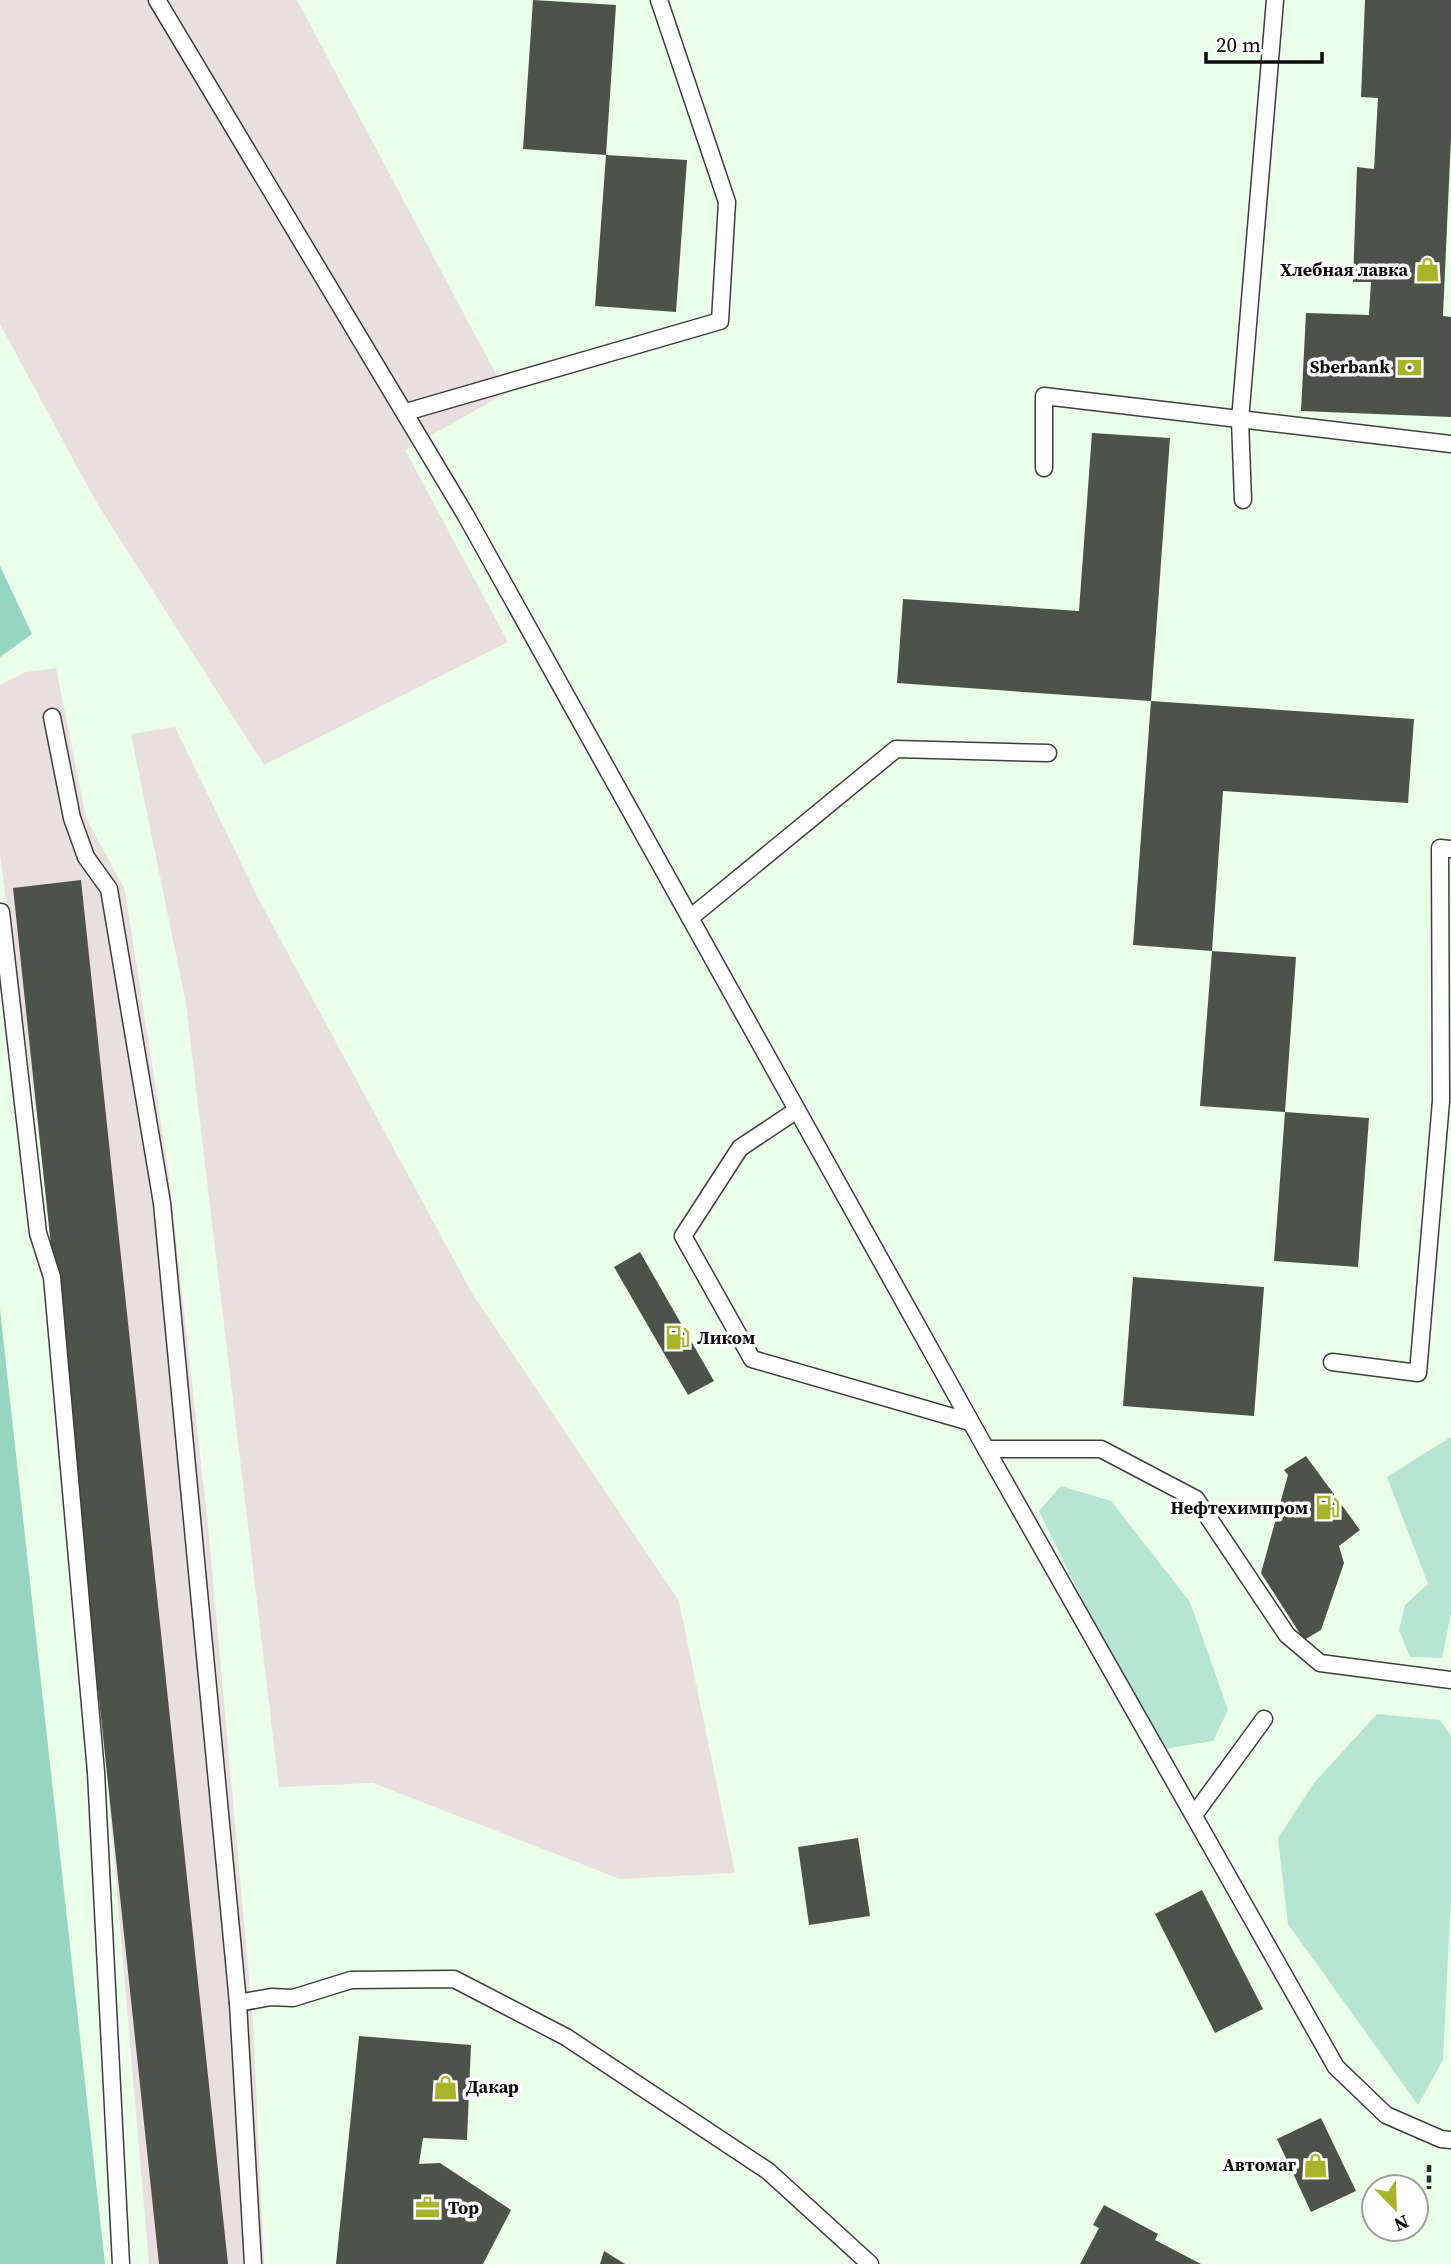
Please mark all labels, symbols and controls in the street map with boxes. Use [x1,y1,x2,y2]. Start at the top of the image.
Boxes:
scale bar [1206,21,1322,65]
text: 20 m [1216,30,1261,59]
shop icon: Хлебная лавка [1414,256,1442,284]
place label: Хлебная лавка [1280,257,1408,282]
bank icon: Sberbank [1396,353,1424,381]
place label: Sberbank [1310,354,1390,379]
fuel station icon: Ликом [663,1324,691,1352]
place label: Ликом [697,1325,755,1350]
fuel station icon: Нефтехимпром [1314,1494,1342,1522]
place label: Нефтехимпром [1171,1495,1308,1520]
shop icon: Дакар [432,2073,460,2101]
place label: Дакар [466,2074,519,2099]
shop icon: Автомаг [1302,2151,1330,2179]
place label: Автомаг [1223,2152,1296,2177]
north arrow [1360,2173,1430,2243]
office icon: Тор [414,2194,442,2222]
place label: Тор [448,2195,479,2220]
text: N [1390,2209,1413,2238]

